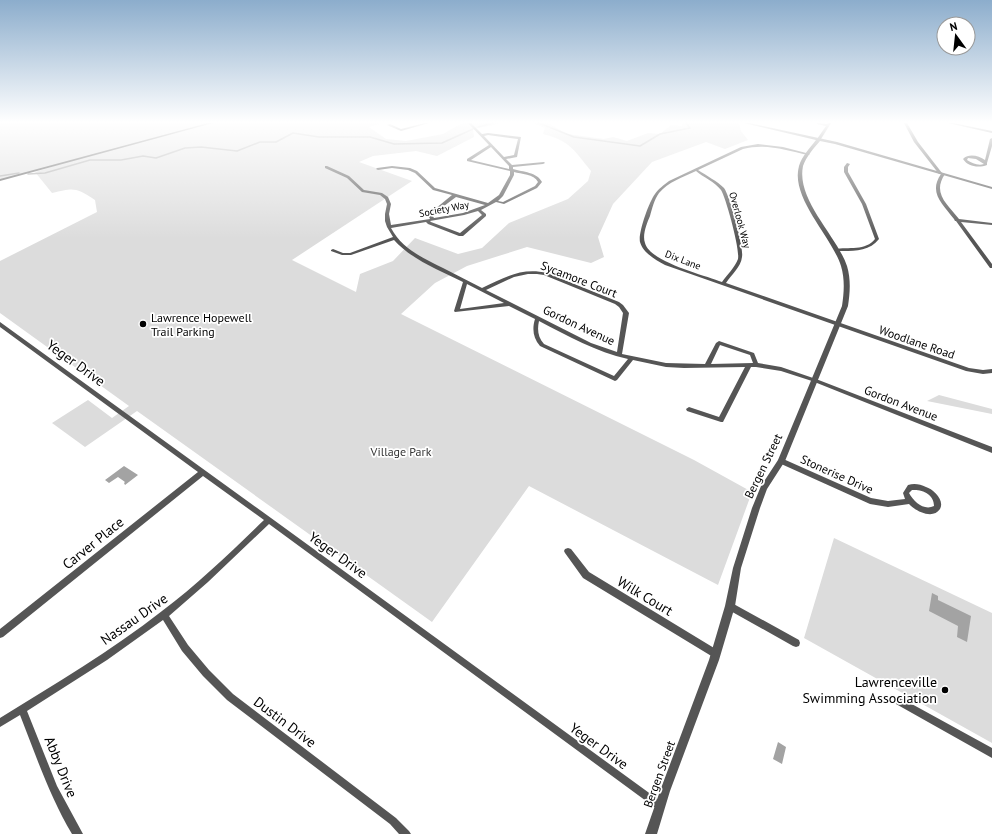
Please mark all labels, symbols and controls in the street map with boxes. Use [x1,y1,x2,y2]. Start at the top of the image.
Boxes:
north arrow [936,16,976,56]
text: N [948,19,959,34]
street label: Overlook Way [726,190,754,250]
street label: Society Way [418,198,470,220]
street label: Dix Lane [663,247,703,273]
street label: Sycamore Court [539,258,619,300]
street label: Gordon Avenue [541,302,617,348]
place label: Lawrence Hopewell Trail Parking [151,310,252,339]
marker: Lawrence Hopewell Trail Parking [138,319,148,329]
street label: Woodlane Road [877,322,957,362]
street label: Yeger Drive [43,336,109,390]
street label: Gordon Avenue [862,382,940,424]
street label: Bergen Street [741,431,785,501]
park label: Village Park [370,444,432,459]
street label: Stonerise Drive [798,451,876,497]
street label: Carver Place [59,513,127,573]
street label: Yeger Drive [305,528,371,582]
street label: Wilk Court [614,572,676,620]
street label: Nassau Drive [97,589,171,649]
place label: Lawrenceville Swimming Association [802,673,937,707]
marker: Lawrenceville Swimming Association [940,685,950,695]
street label: Dustin Drive [250,693,320,751]
street label: Yeger Drive [566,719,632,773]
street label: Abby Drive [41,734,81,800]
street label: Bergen Street [640,738,678,810]

